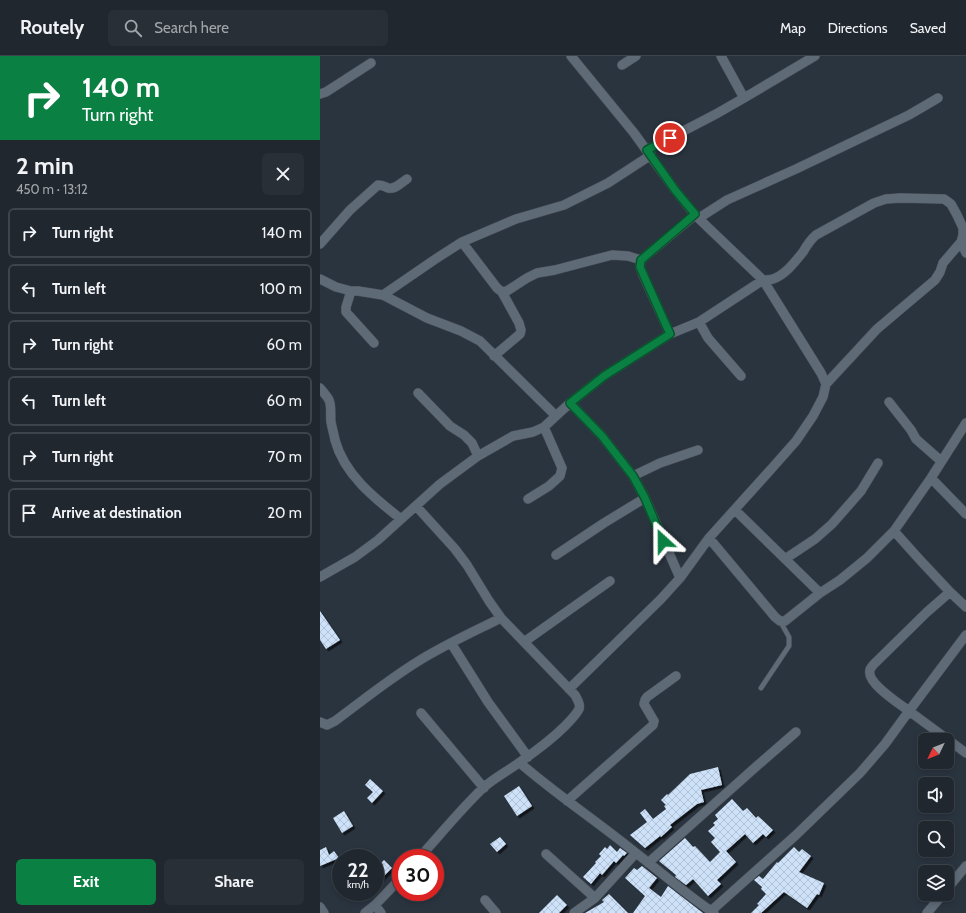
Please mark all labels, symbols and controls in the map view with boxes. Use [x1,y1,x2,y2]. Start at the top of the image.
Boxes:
search box [108,10,388,46]
text: Routely [20,16,84,39]
icon: search [122,17,144,39]
text: Search here [154,19,229,37]
text: Map [780,19,806,37]
text: Directions [828,19,888,37]
text: Saved [910,19,946,37]
text: 140 m [82,70,160,104]
icon: right [16,72,68,124]
text: Turn right [82,104,153,126]
pin [653,121,687,155]
icon: arrive [659,127,681,149]
text: 2 min [16,151,74,180]
button: close [262,153,304,195]
text: 450 m · 13:12 [16,181,88,197]
icon: right [18,222,40,244]
text: Turn right [52,224,113,242]
text: 140 m [261,224,302,242]
icon: left [18,278,40,300]
text: Turn left [52,280,106,298]
text: 100 m [260,280,302,298]
icon: right [18,334,40,356]
text: Turn right [52,336,113,354]
text: 60 m [266,336,302,354]
icon: left [18,390,40,412]
text: Turn left [52,392,106,410]
text: 60 m [266,392,302,410]
icon: right [18,446,40,468]
text: Turn right [52,448,113,466]
text: 70 m [268,448,302,466]
icon: arrive [18,502,40,524]
text: Arrive at destination [52,504,182,522]
text: 20 m [267,504,302,522]
position arrow [642,520,684,562]
north arrow [918,733,954,769]
map controls [918,733,954,901]
button: sound [918,777,954,813]
button: search [918,821,954,857]
speed limit sign: 30 [392,849,444,901]
text: 22 [347,858,369,882]
button: Exit [16,859,156,905]
button: Share [164,859,304,905]
button: layers [918,865,954,901]
text: km/h [347,878,369,891]

